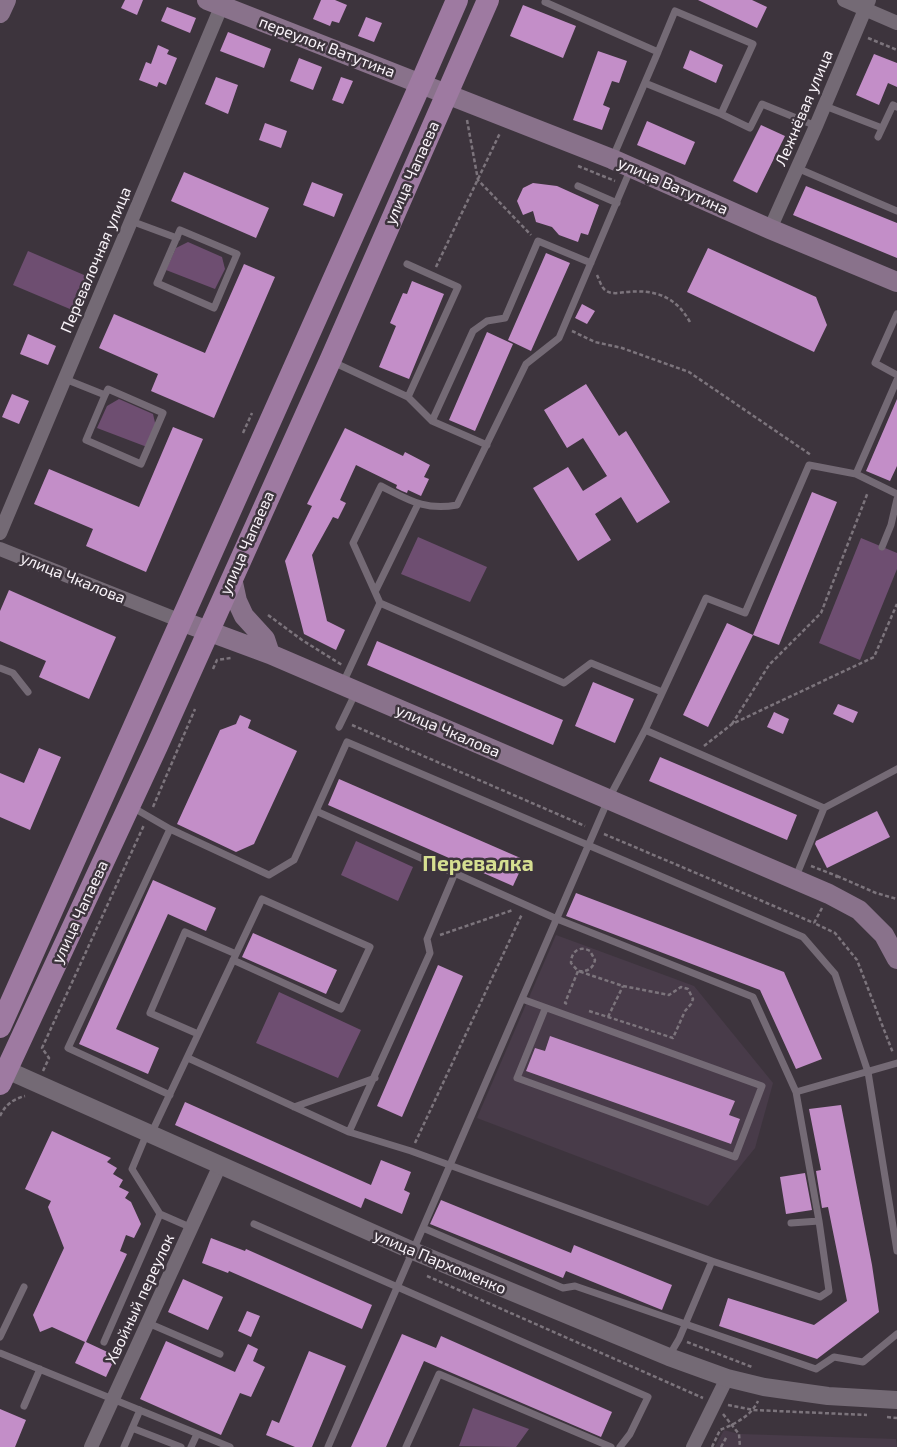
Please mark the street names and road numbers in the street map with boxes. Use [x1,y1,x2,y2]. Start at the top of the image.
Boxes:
street label: переулок Ватутина [256,12,398,82]
street label: Лежнёвая улица [771,47,837,169]
street label: улица Чапаева [381,118,443,228]
street label: улица Ватутина [615,153,731,219]
street label: Перевалочная улица [57,184,135,336]
street label: улица Чапаева [216,488,278,598]
street label: улица Чкалова [18,548,128,608]
street label: улица Чкалова [393,700,503,762]
street label: улица Чапаева [48,857,112,967]
street label: улица Пархоменко [371,1225,509,1299]
street label: Хвойный переулок [101,1231,179,1367]

